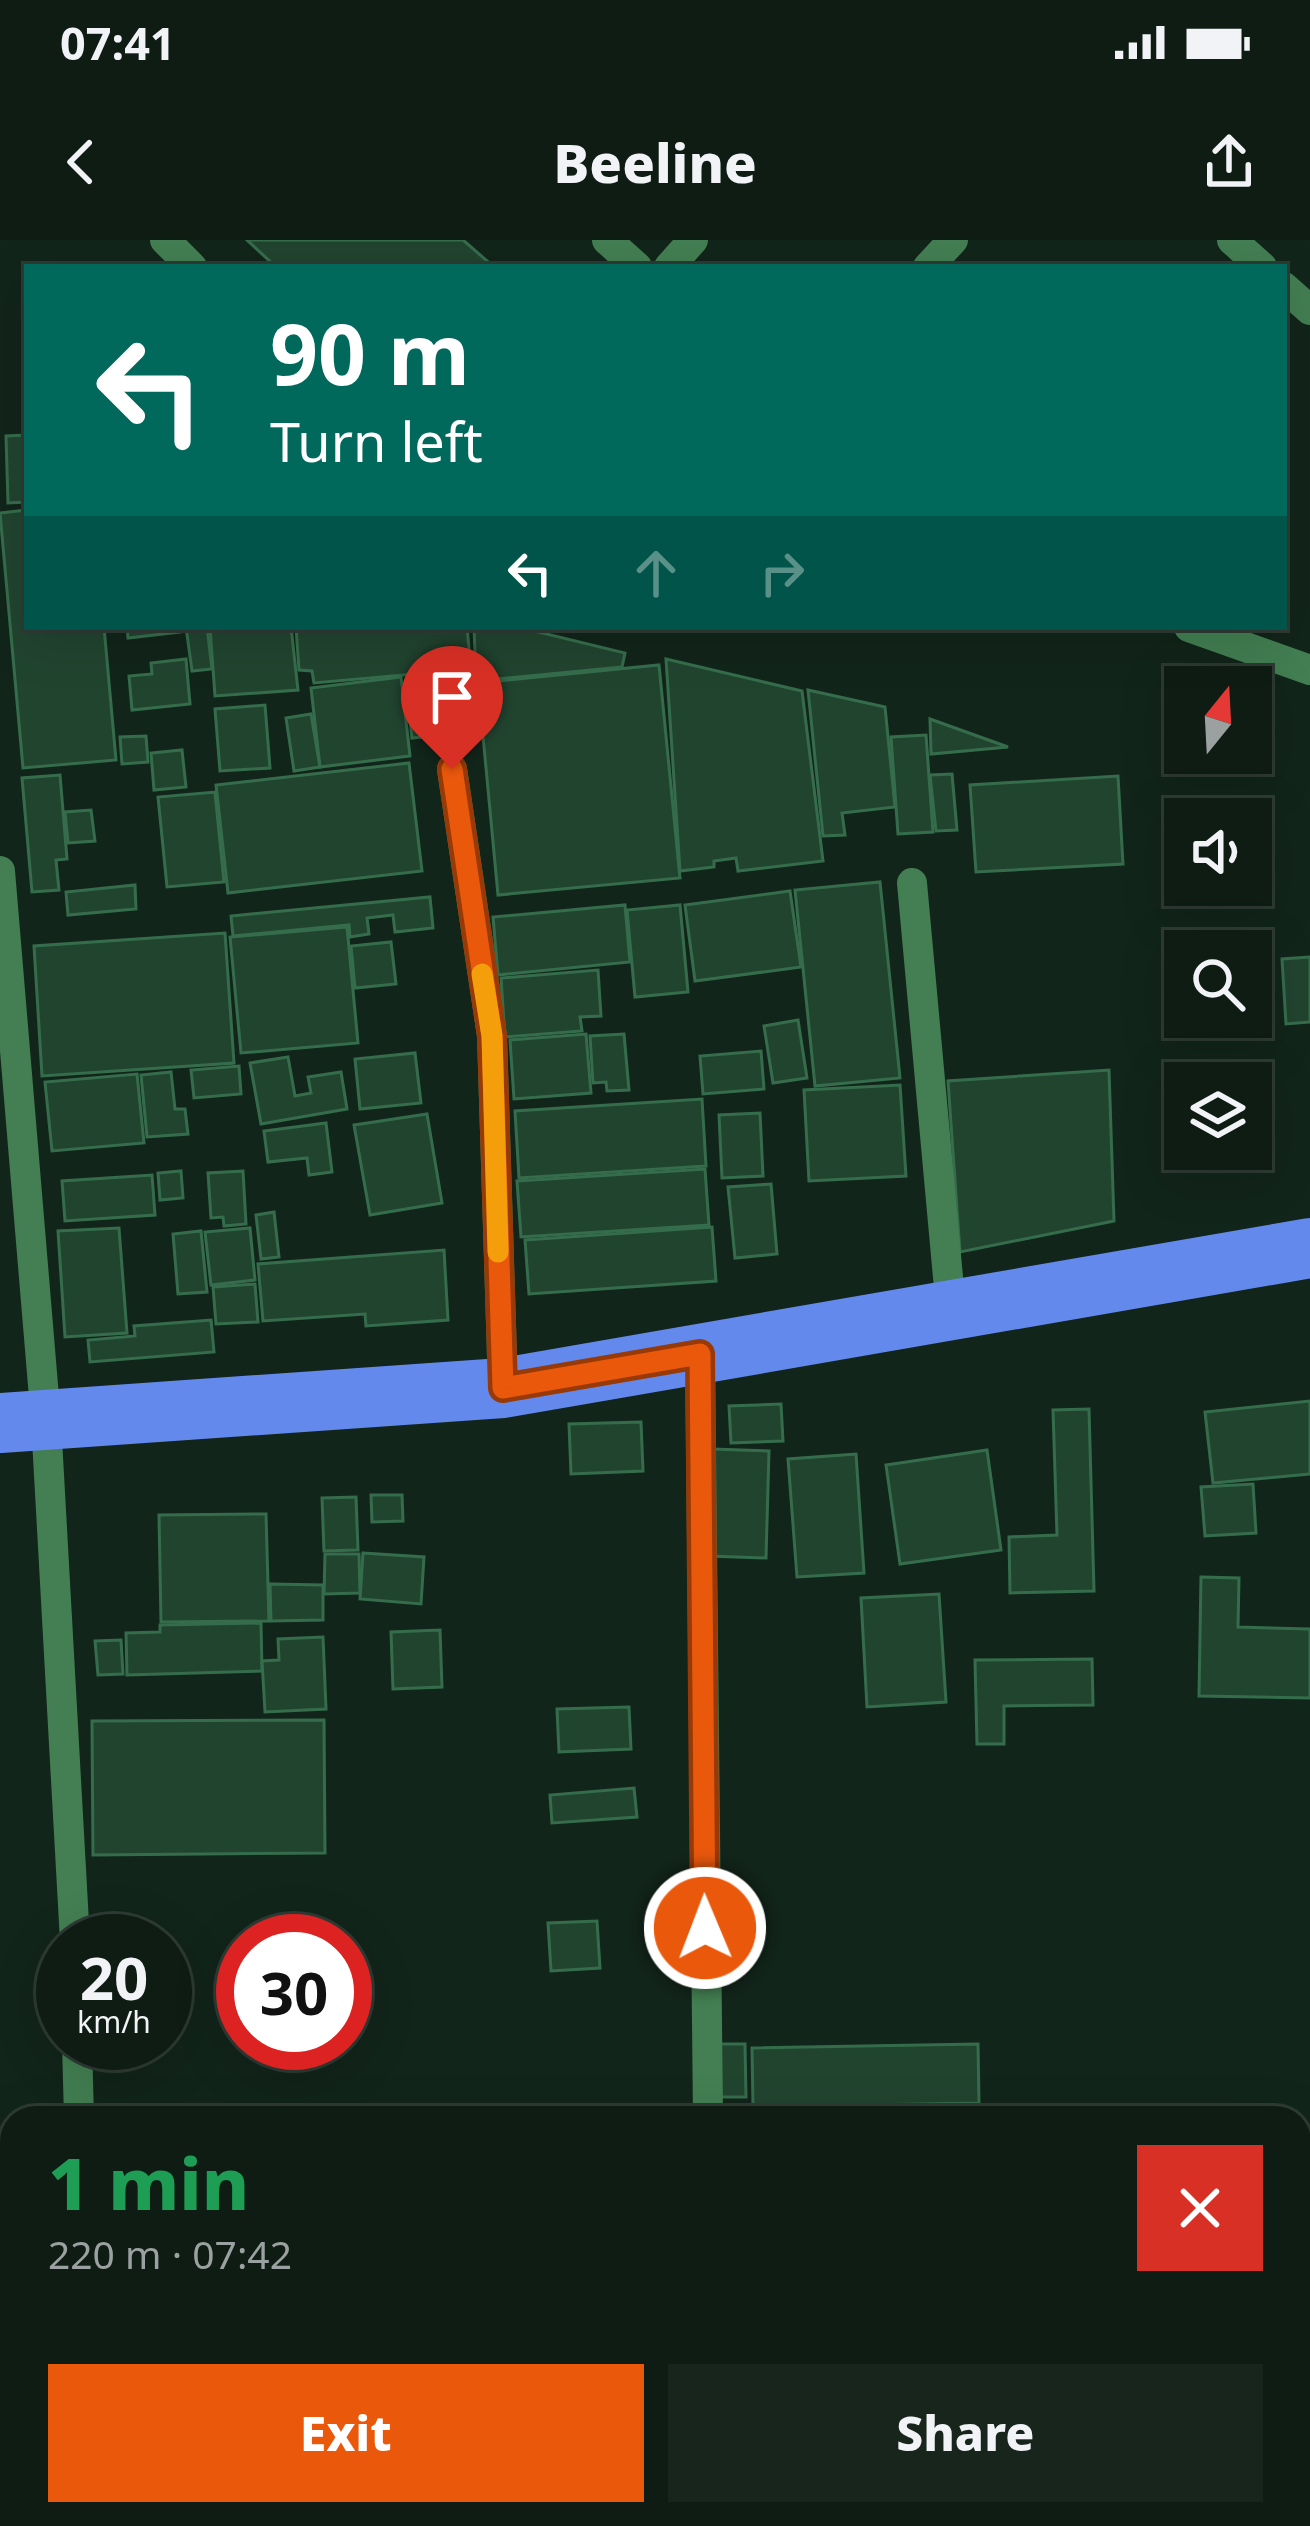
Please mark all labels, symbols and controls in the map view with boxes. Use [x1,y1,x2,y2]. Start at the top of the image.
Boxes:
text: 07:41 [60,12,176,73]
text: Beeline [553,125,757,199]
icon: back [48,129,114,195]
icon: share [1196,129,1262,195]
text: 90 m [270,295,470,410]
icon: left [72,312,228,468]
text: Turn left [270,404,483,478]
icon: left [497,540,563,606]
icon: ahead [623,540,689,606]
icon: right [749,540,815,606]
pin [401,646,503,769]
icon: arrive [419,664,485,730]
north arrow [1164,666,1272,774]
map controls [1164,666,1272,1170]
button: sound [1164,798,1272,906]
button: search [1164,930,1272,1038]
button: layers [1164,1062,1272,1170]
position arrow [642,1865,768,1991]
speed limit sign: 30 [216,1914,372,2070]
text: 20 [80,1936,148,2018]
text: km/h [77,2001,151,2042]
text: 1 min [48,2133,249,2231]
button: close [1137,2145,1263,2271]
text: 220 m · 07:42 [48,2227,292,2280]
button: Exit [48,2364,644,2502]
button: Share [668,2364,1263,2502]

